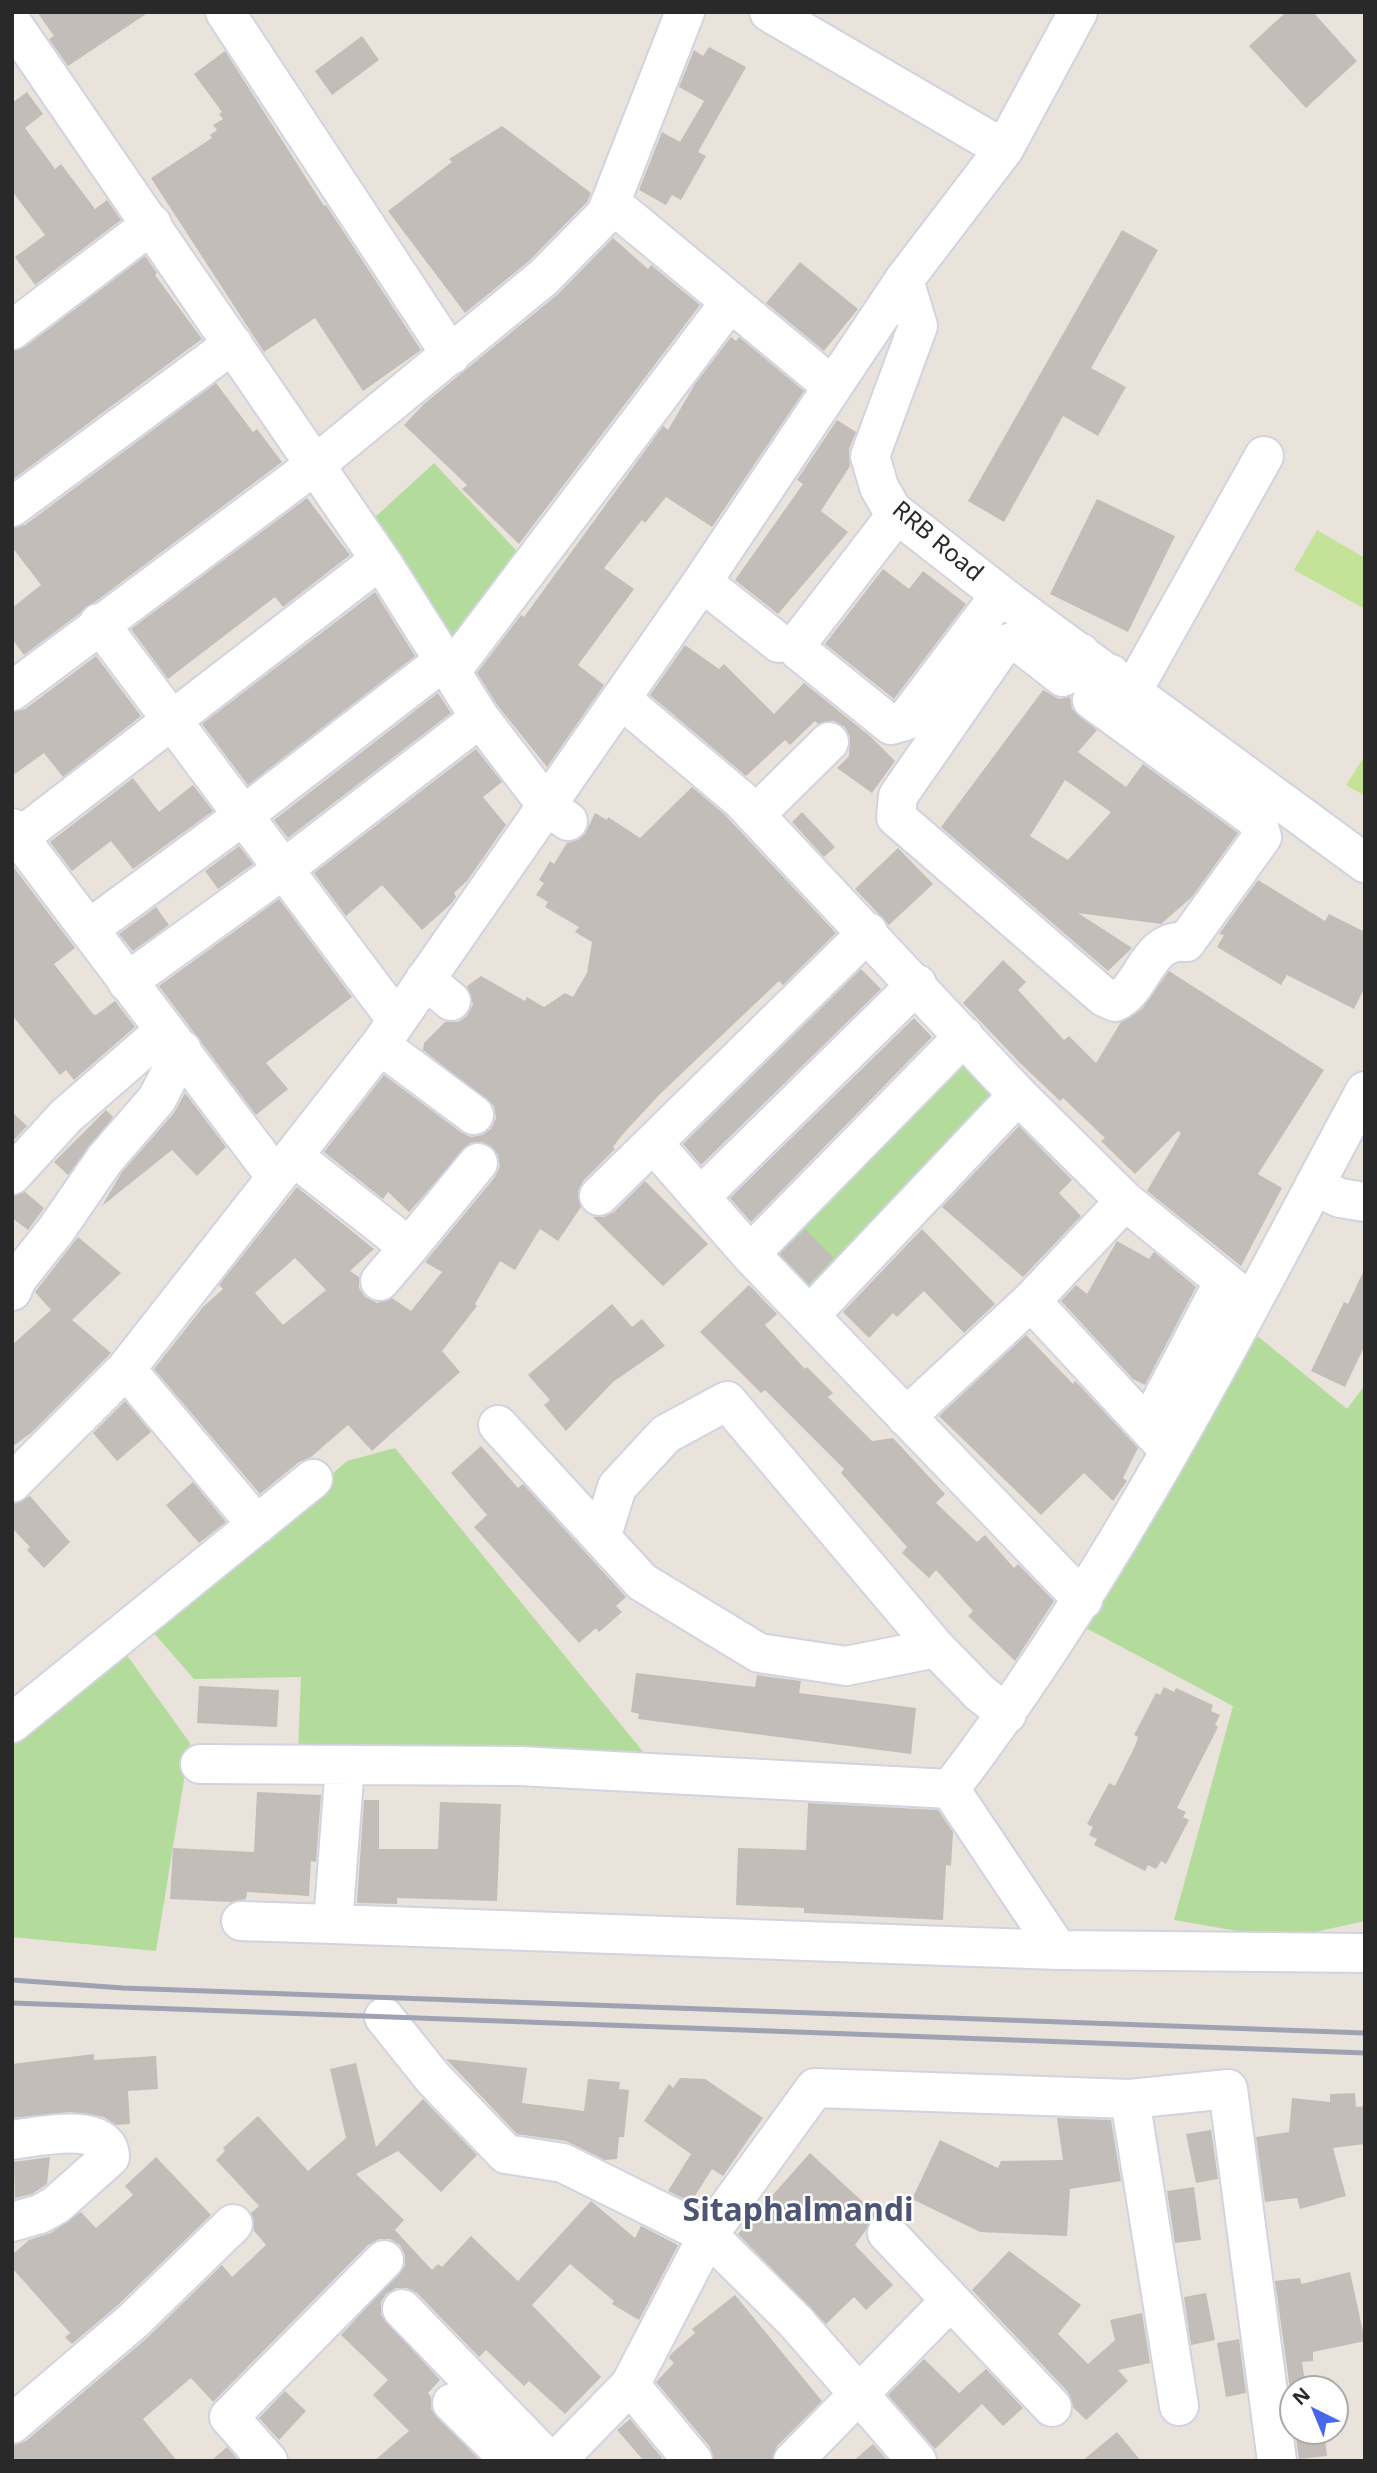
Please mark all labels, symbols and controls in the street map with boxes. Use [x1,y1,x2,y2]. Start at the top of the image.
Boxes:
street label: RRB Road [886,496,988,588]
district label: Sitaphalmandi [683,2193,913,2231]
north arrow [1279,2375,1349,2445]
text: N [1287,2381,1316,2411]

